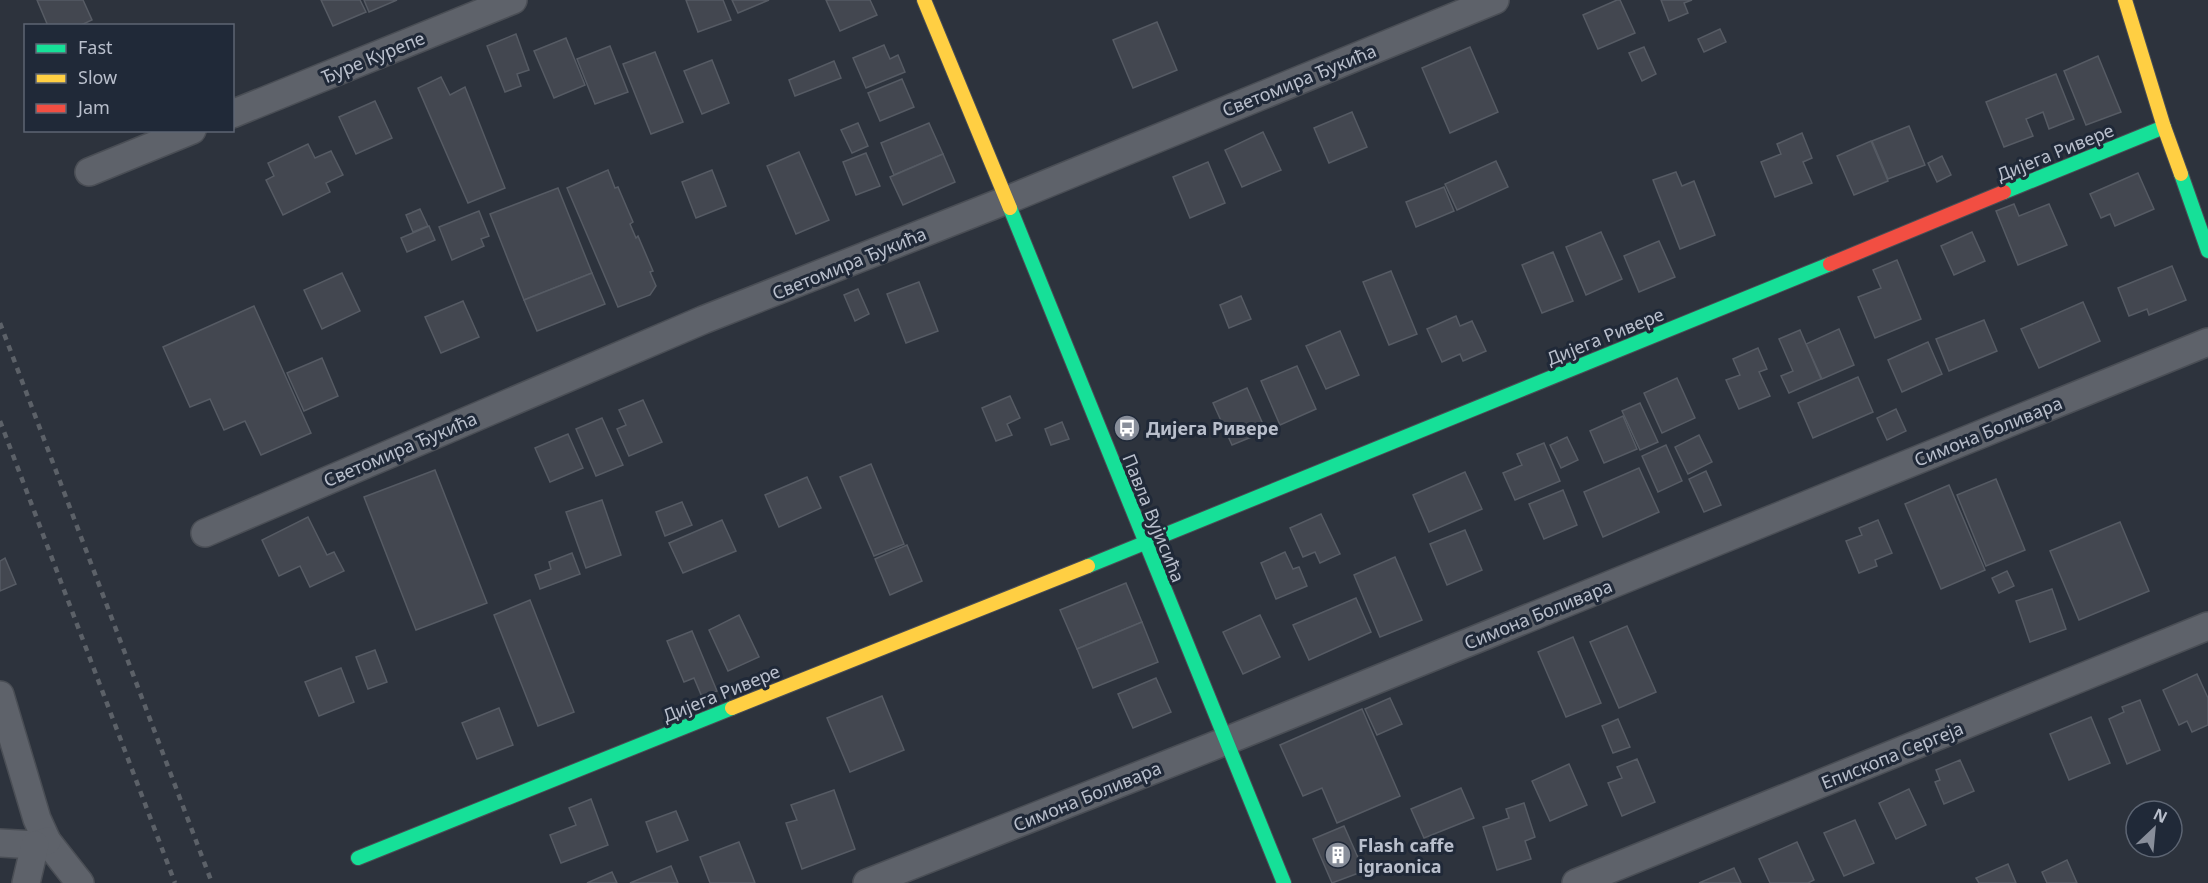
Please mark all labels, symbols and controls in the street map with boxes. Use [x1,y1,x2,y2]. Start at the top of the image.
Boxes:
legend [24,24,234,132]
street label: Ђуре Курепе [318,25,428,89]
text: Fast [78,35,113,59]
street label: Светомира Ђукића [1218,38,1380,122]
text: Slow [78,65,117,89]
text: Jam [76,95,110,119]
street label: Дијега Ривере [1993,118,2117,186]
street label: Светомира Ђукића [768,221,930,305]
street label: Дијега Ривере [1543,302,1667,370]
street label: Симона Боливара [1910,390,2066,472]
street label: Светомира Ђукића [320,406,480,492]
bus stop icon: Дијега Ривере [1112,413,1142,443]
place label: Дијега Ривере [1146,416,1278,440]
street label: Павла Вујисића [1117,450,1191,586]
street label: Симона Боливара [1460,573,1616,655]
street label: Дијега Ривере [659,659,783,727]
street label: Епископа Сергеја [1817,716,1967,794]
street label: Симона Боливара [1009,755,1165,837]
north arrow [2124,799,2184,859]
text: N [2150,803,2171,828]
place label: Flash caffe igraonica [1358,833,1454,878]
building icon: Flash caffe igraonica [1323,840,1353,870]

